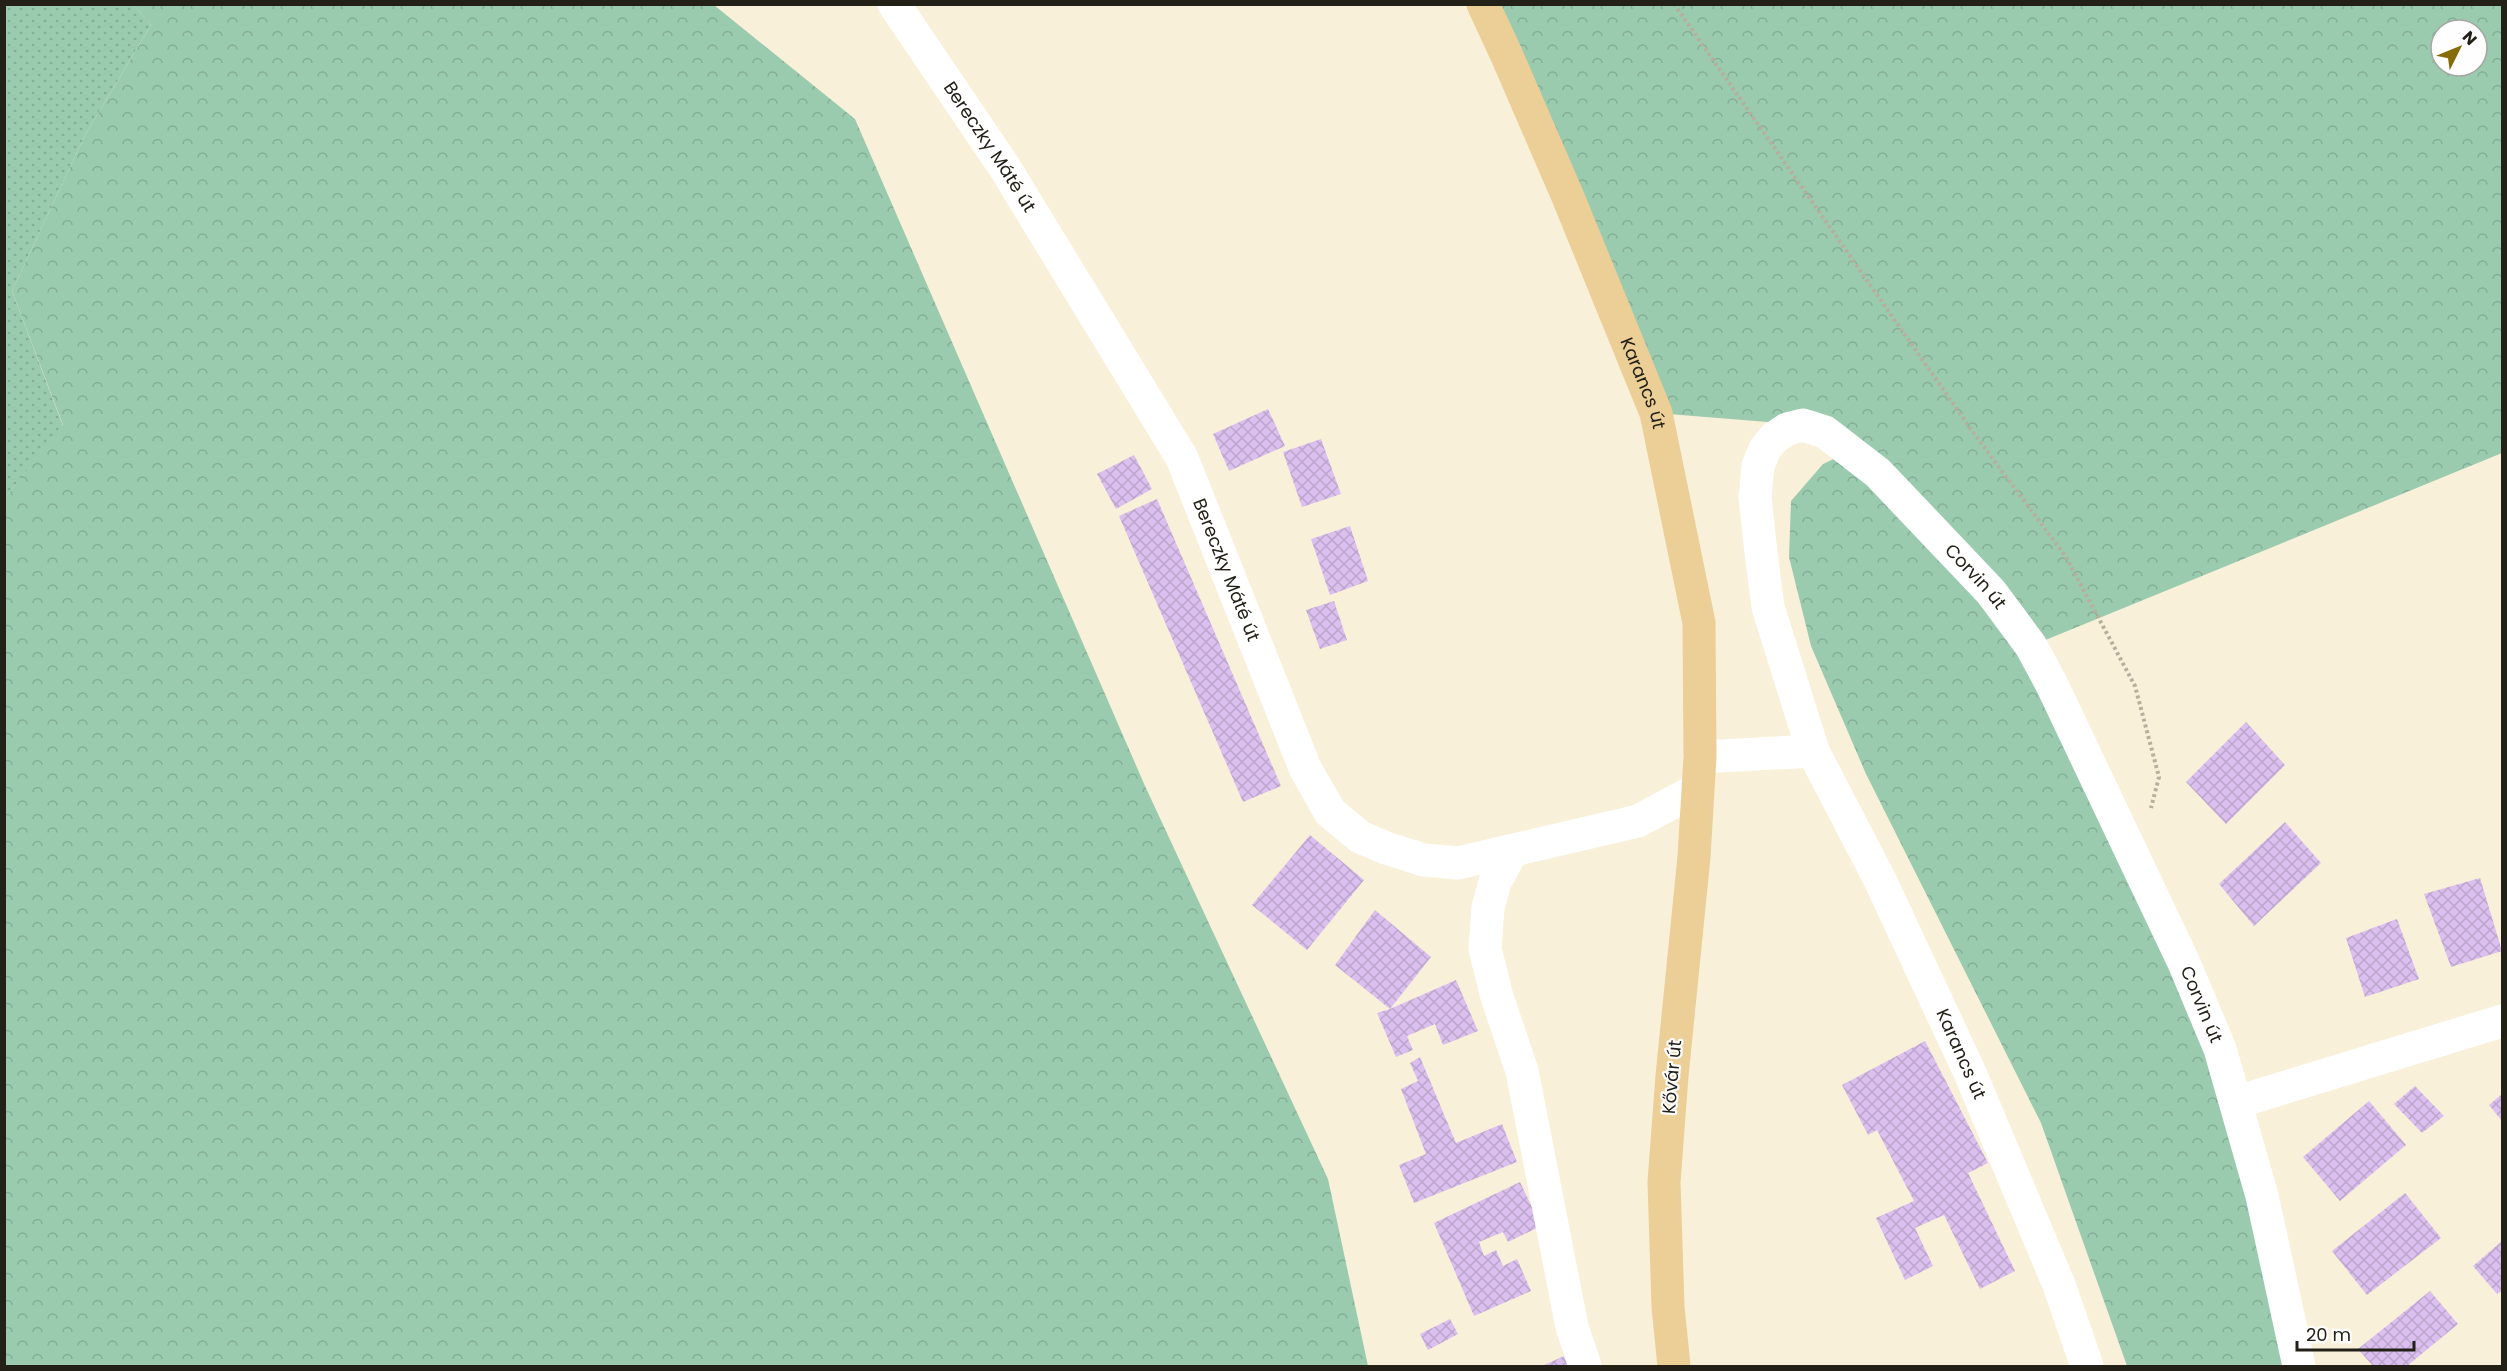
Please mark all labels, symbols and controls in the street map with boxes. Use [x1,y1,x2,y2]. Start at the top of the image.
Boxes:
north arrow [2429,18,2489,78]
text: N [2457,26,2482,50]
street label: Bereczky Máté út [938,76,1042,217]
street label: Karancs út [1615,334,1672,431]
street label: Bereczky Máté út [1187,494,1266,645]
street label: Corvin út [1939,538,2013,614]
street label: Corvin út [2175,962,2229,1047]
street label: Karancs út [1930,1005,1993,1103]
street label: Kővár út [1656,1039,1687,1115]
scale bar [2297,1314,2414,1352]
text: 20 m [2306,1322,2351,1347]

